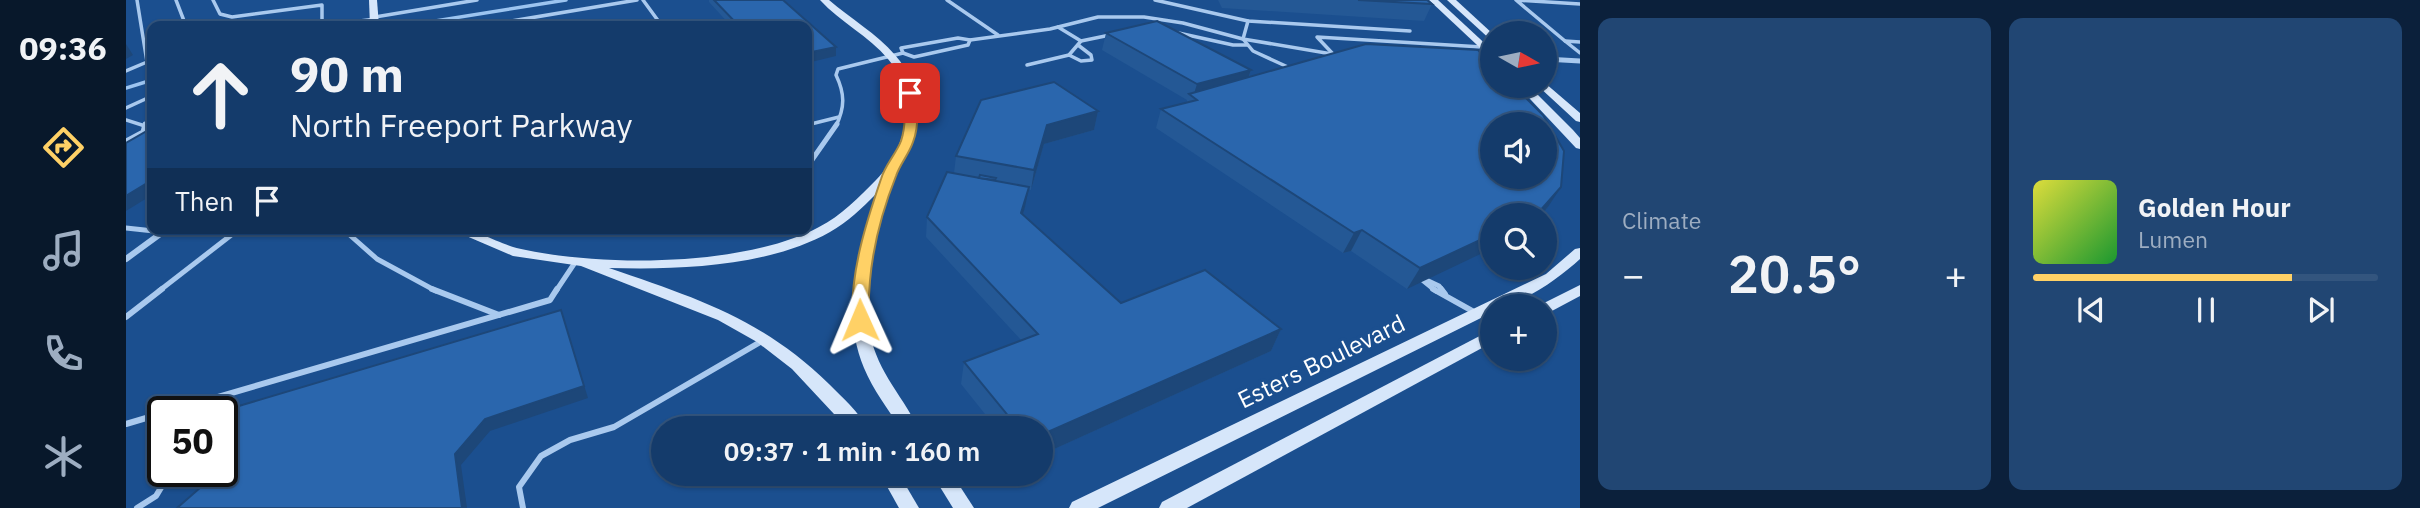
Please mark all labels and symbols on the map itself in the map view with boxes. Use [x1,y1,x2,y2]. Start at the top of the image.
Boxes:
north arrow [1480,21,1558,98]
pin [880,63,940,123]
position arrow [823,283,897,357]
street label: Esters Boulevard [1232,307,1410,415]
speed limit sign: 50 [147,396,238,487]

